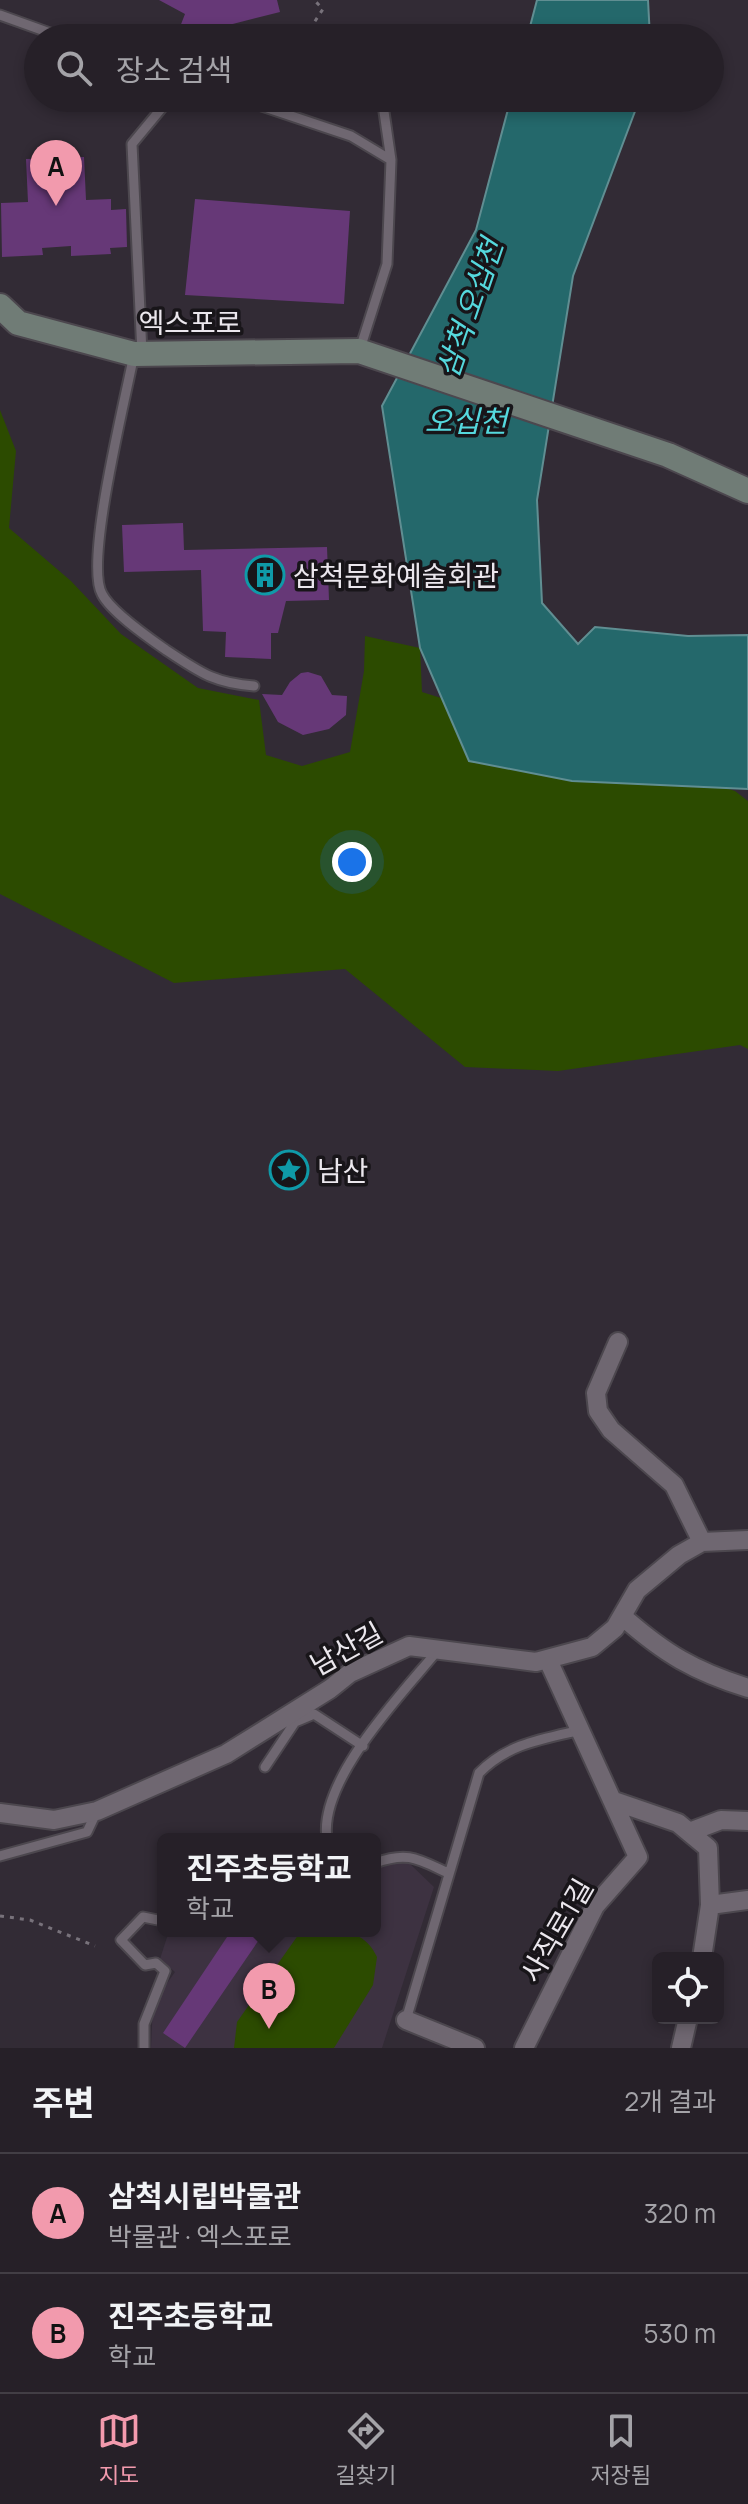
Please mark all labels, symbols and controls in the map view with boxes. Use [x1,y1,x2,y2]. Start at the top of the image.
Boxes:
search box [24,24,724,112]
icon: search [52,46,96,90]
text: 장소 검색 [116,49,232,90]
pin: A [30,140,82,206]
water label: 삼척 오십천 [426,230,513,383]
street label: 엑스포로 [138,303,242,341]
water label: 오십천 [425,400,511,441]
building icon: 삼척문화예술회관 [244,554,286,596]
place label: 삼척문화예술회관 [293,556,499,594]
your location [332,842,372,882]
place icon: 남산 [268,1149,310,1191]
place label: 남산 [317,1151,369,1189]
street label: 남산길 [303,1613,389,1683]
popup [157,1833,381,1937]
text: 진주초등학교 [186,1847,352,1888]
street label: 사직로1길 [511,1871,601,1989]
text: 학교 [186,1890,234,1926]
map controls [652,1952,724,2024]
button: locate [652,1952,724,2024]
pin: B [243,1963,295,2029]
text: 주변 [32,2079,95,2125]
text: 2개 결과 [624,2083,716,2119]
text: 삼척시립박물관 [108,2175,301,2216]
text: A [49,2195,67,2231]
text: 320 m [644,2195,716,2231]
text: 박물관 · 엑스포로 [108,2218,292,2254]
text: 진주초등학교 [108,2295,274,2336]
text: B [50,2315,66,2351]
text: 530 m [643,2315,716,2351]
text: 학교 [108,2338,156,2374]
tab: 지도 [97,2409,141,2490]
tab: 길찾기 [335,2409,396,2490]
tab: 저장됨 [590,2409,651,2490]

